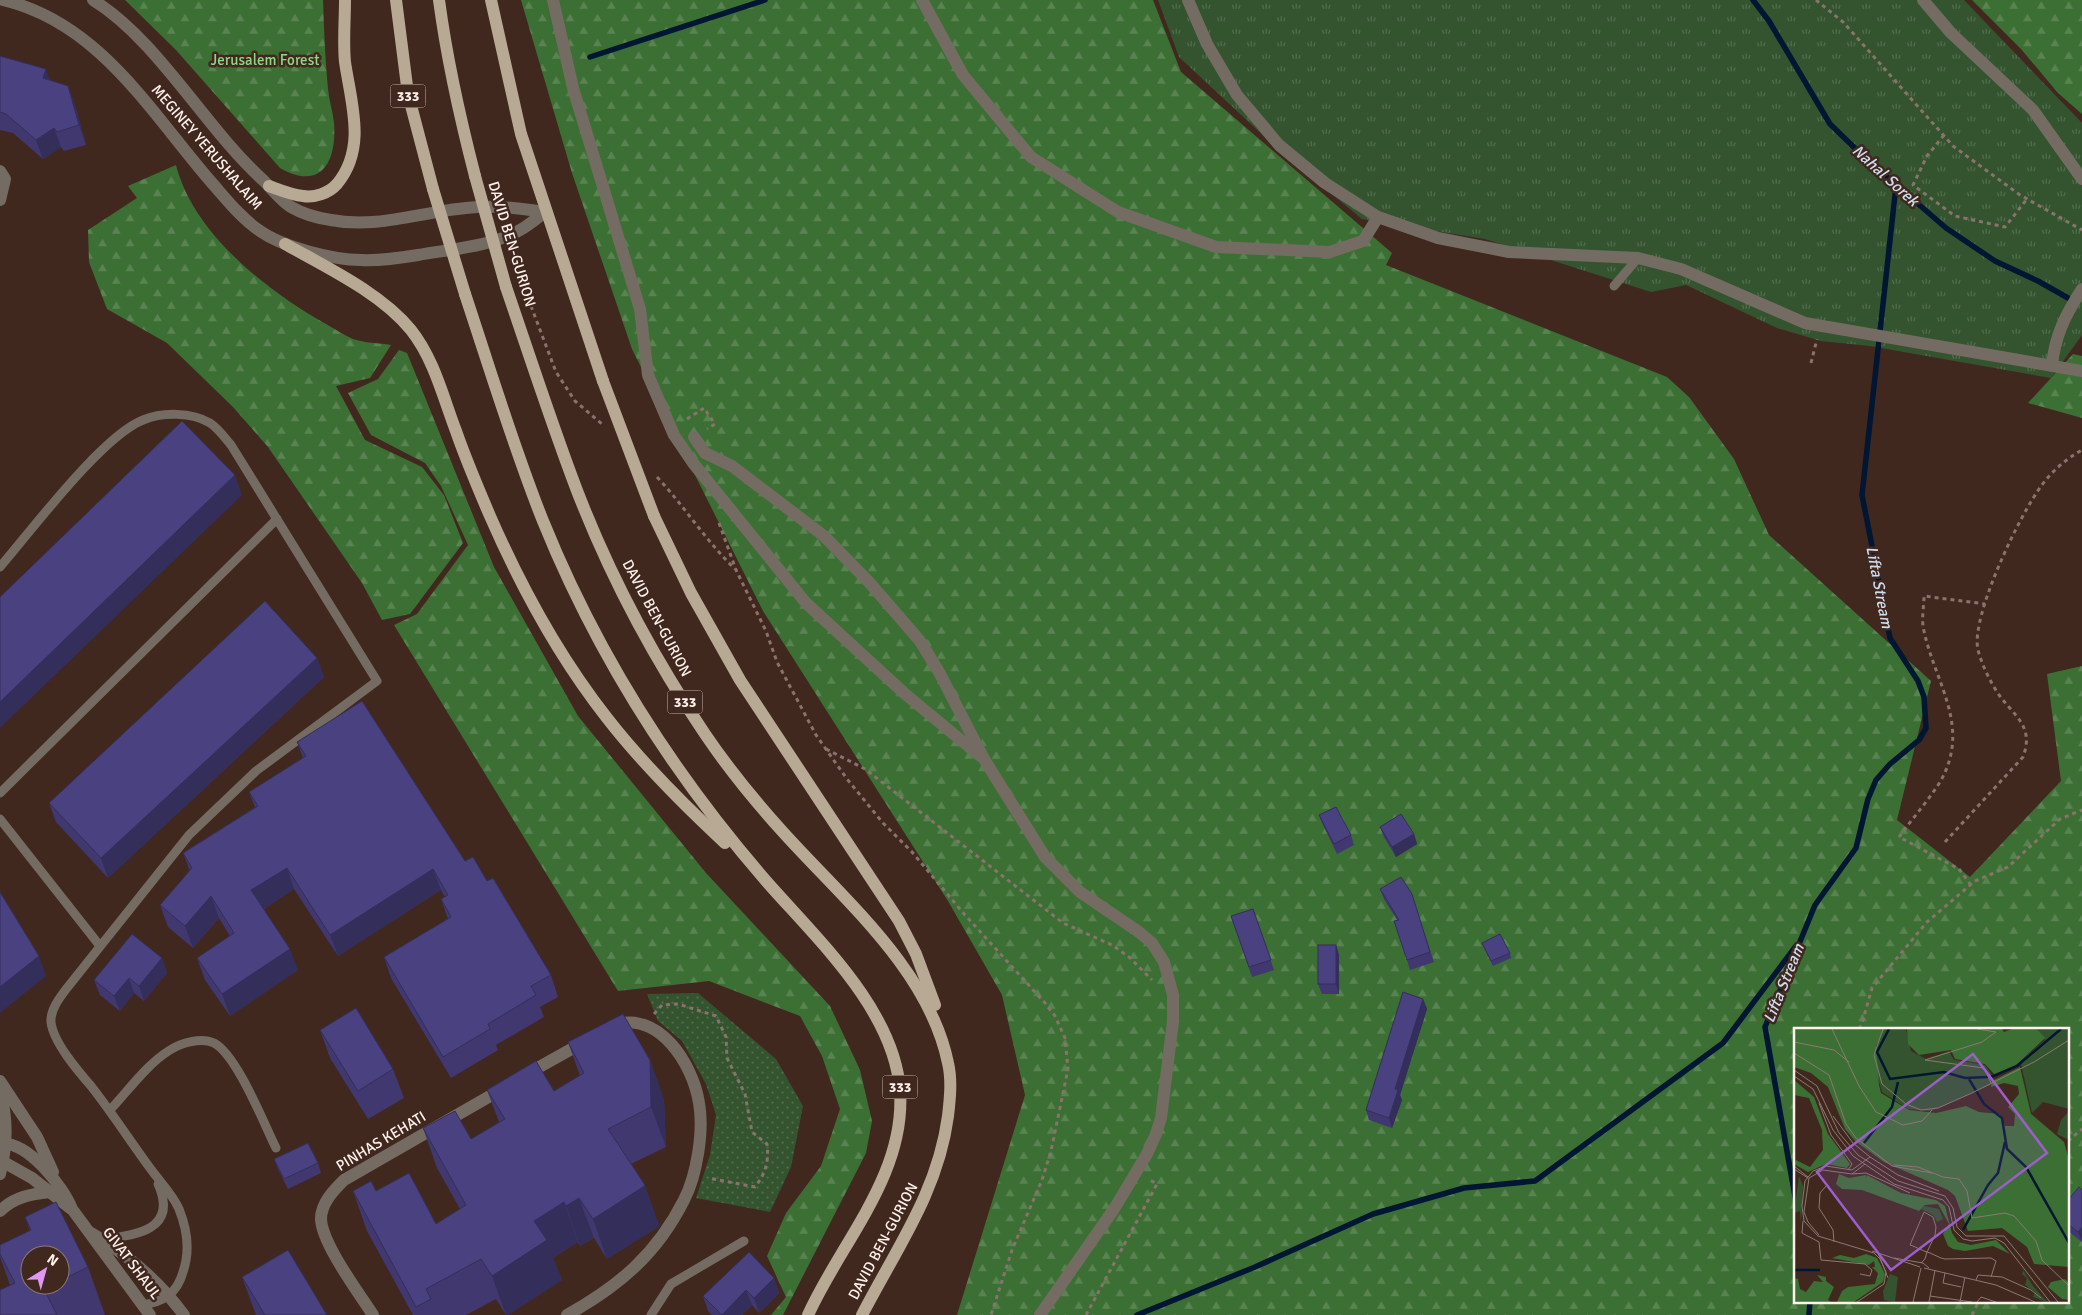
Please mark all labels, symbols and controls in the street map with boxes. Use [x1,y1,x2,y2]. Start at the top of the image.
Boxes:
park label: Jerusalem Forest [211,51,319,69]
street label: MEGINEY YERUSHALAIM [148,81,266,213]
road number: 333 [390,84,426,108]
water label: Nahal Sorek [1848,141,1924,212]
street label: DAVID BEN-GURION [484,179,540,309]
water label: Lifta Stream [1861,544,1897,631]
street label: DAVID BEN-GURION [619,556,695,680]
road number: 333 [668,690,702,714]
water label: Lifta Stream [1759,940,1809,1026]
inset map [1794,1028,2070,1302]
road number: 333 [882,1076,918,1098]
street label: PINHAS KEHATI [333,1107,429,1175]
street label: DAVID BEN-GURION [845,1179,921,1303]
street label: GIVAT SHAUL [99,1223,165,1303]
north arrow [20,1245,70,1295]
text: N [44,1250,62,1270]

